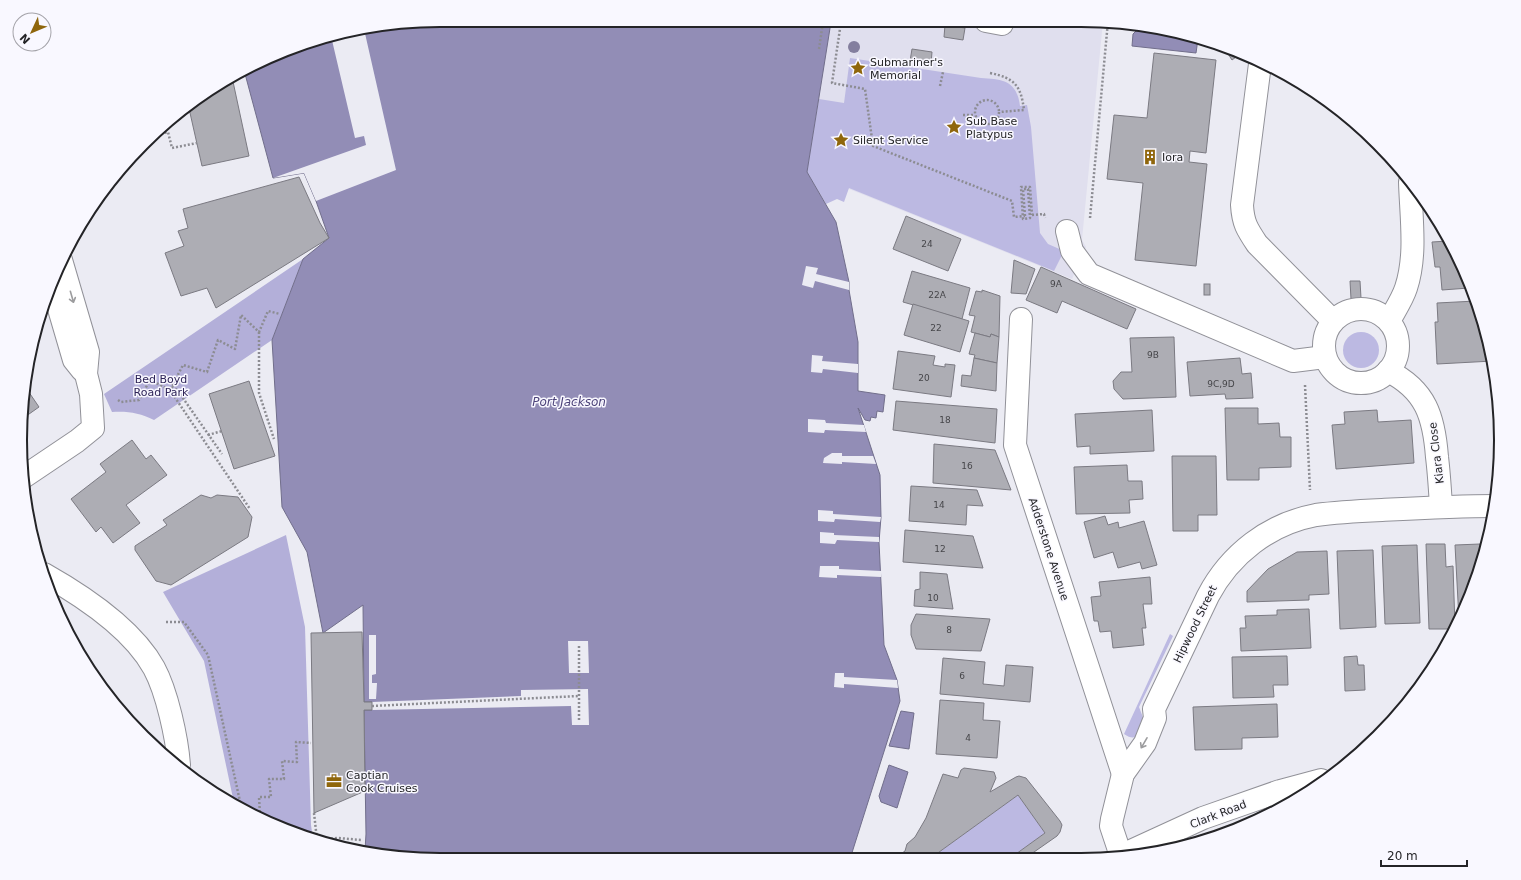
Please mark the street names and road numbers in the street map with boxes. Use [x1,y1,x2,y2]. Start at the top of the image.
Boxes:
street label: Kiara Close [1426,421,1447,484]
street label: Adderstone Avenue [1026,496,1071,602]
street label: Hipwood Street [1171,583,1220,665]
street label: Clark Road [1188,798,1248,831]

